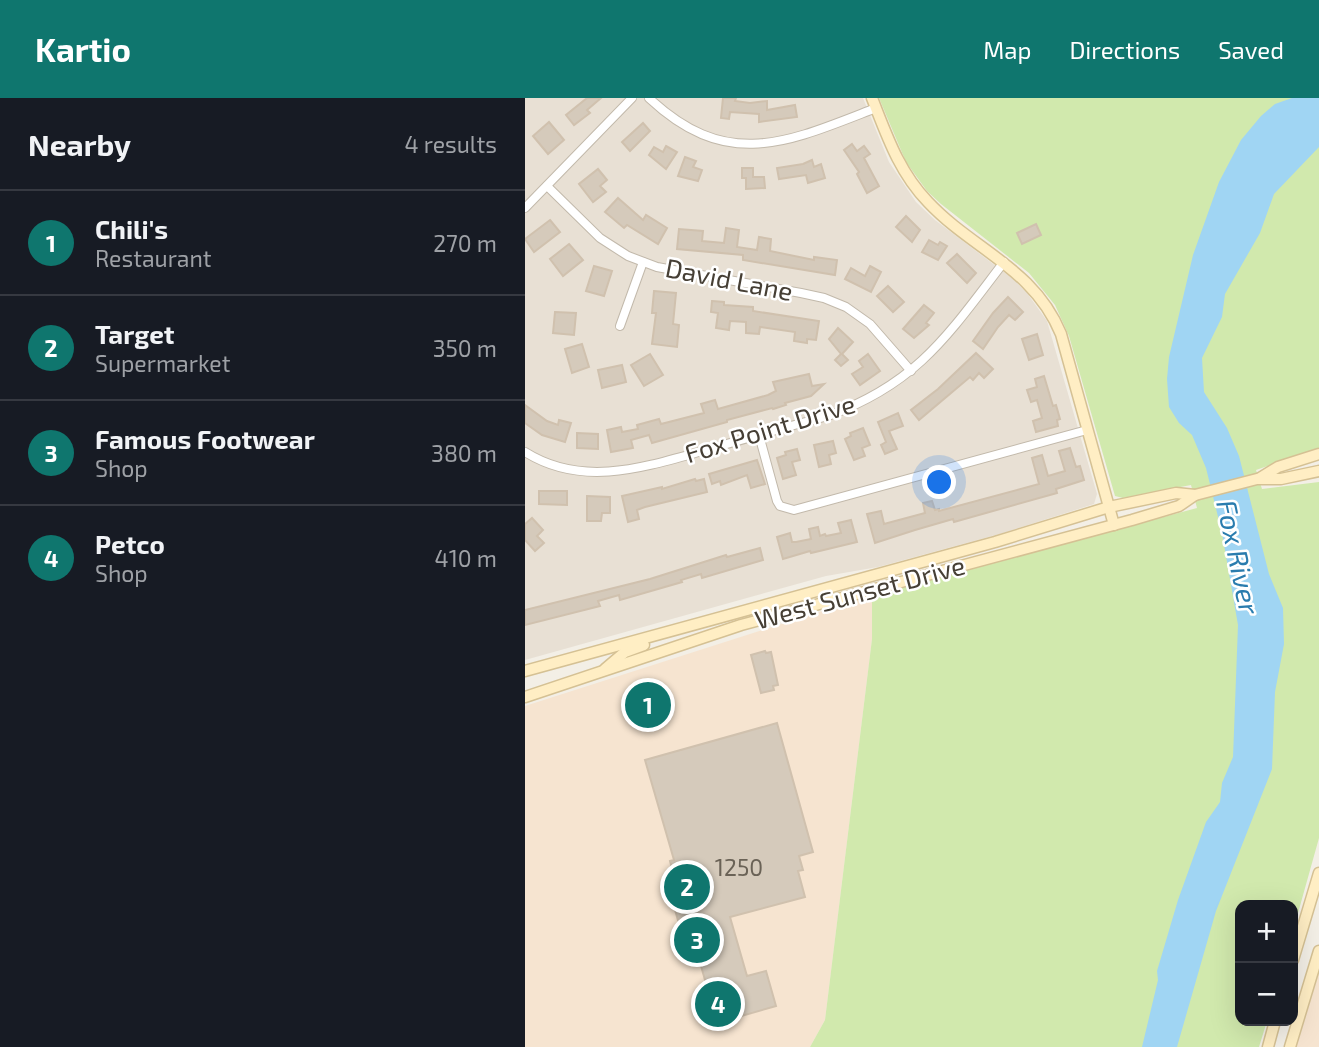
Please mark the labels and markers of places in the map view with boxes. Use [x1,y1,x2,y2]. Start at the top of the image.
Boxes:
pin: 1 [625,679,671,731]
pin: 2 [664,861,710,913]
pin: 3 [674,914,720,966]
pin: 4 [695,978,741,1030]

